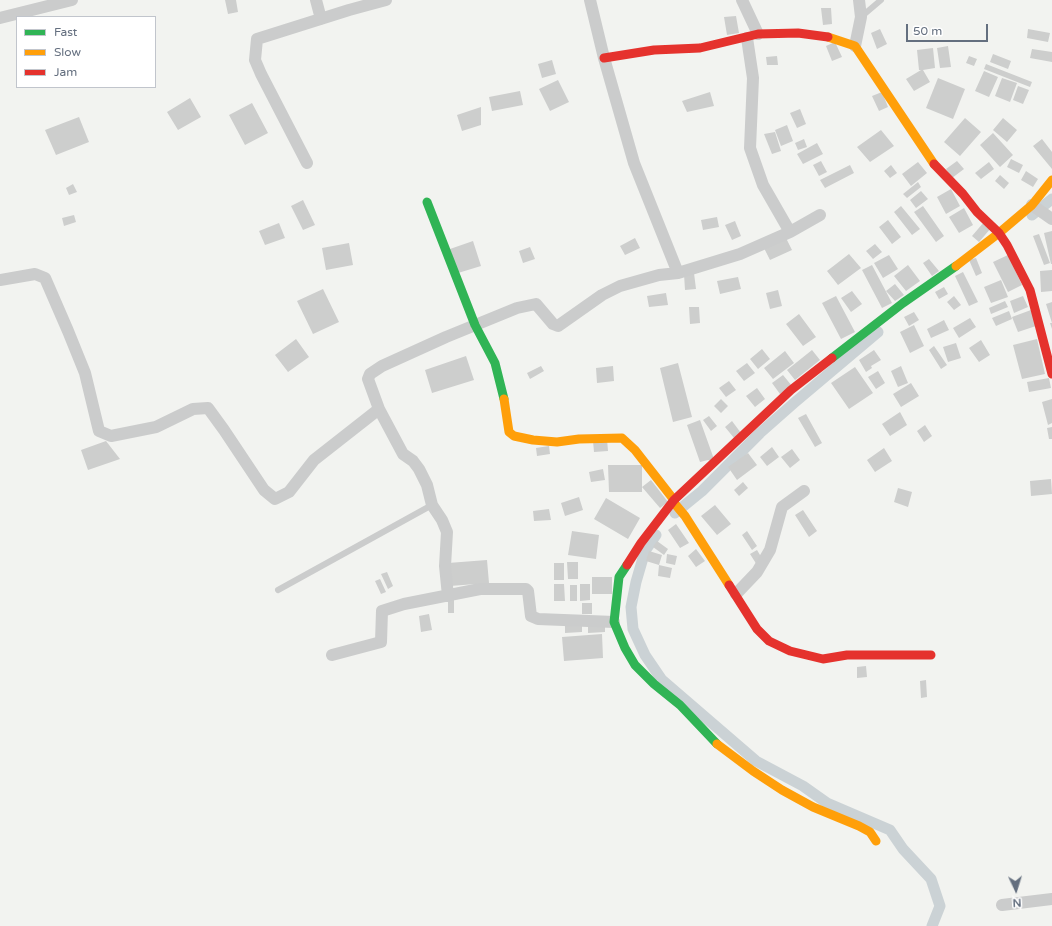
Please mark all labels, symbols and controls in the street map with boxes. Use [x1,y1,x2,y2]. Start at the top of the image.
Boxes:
legend [16,16,156,88]
scale bar [908,16,990,42]
text: 50 m [913,24,942,38]
text: Fast [54,25,77,39]
text: Slow [54,45,81,59]
text: Jam [54,65,77,79]
north arrow [996,870,1036,910]
text: N [1012,896,1022,909]

